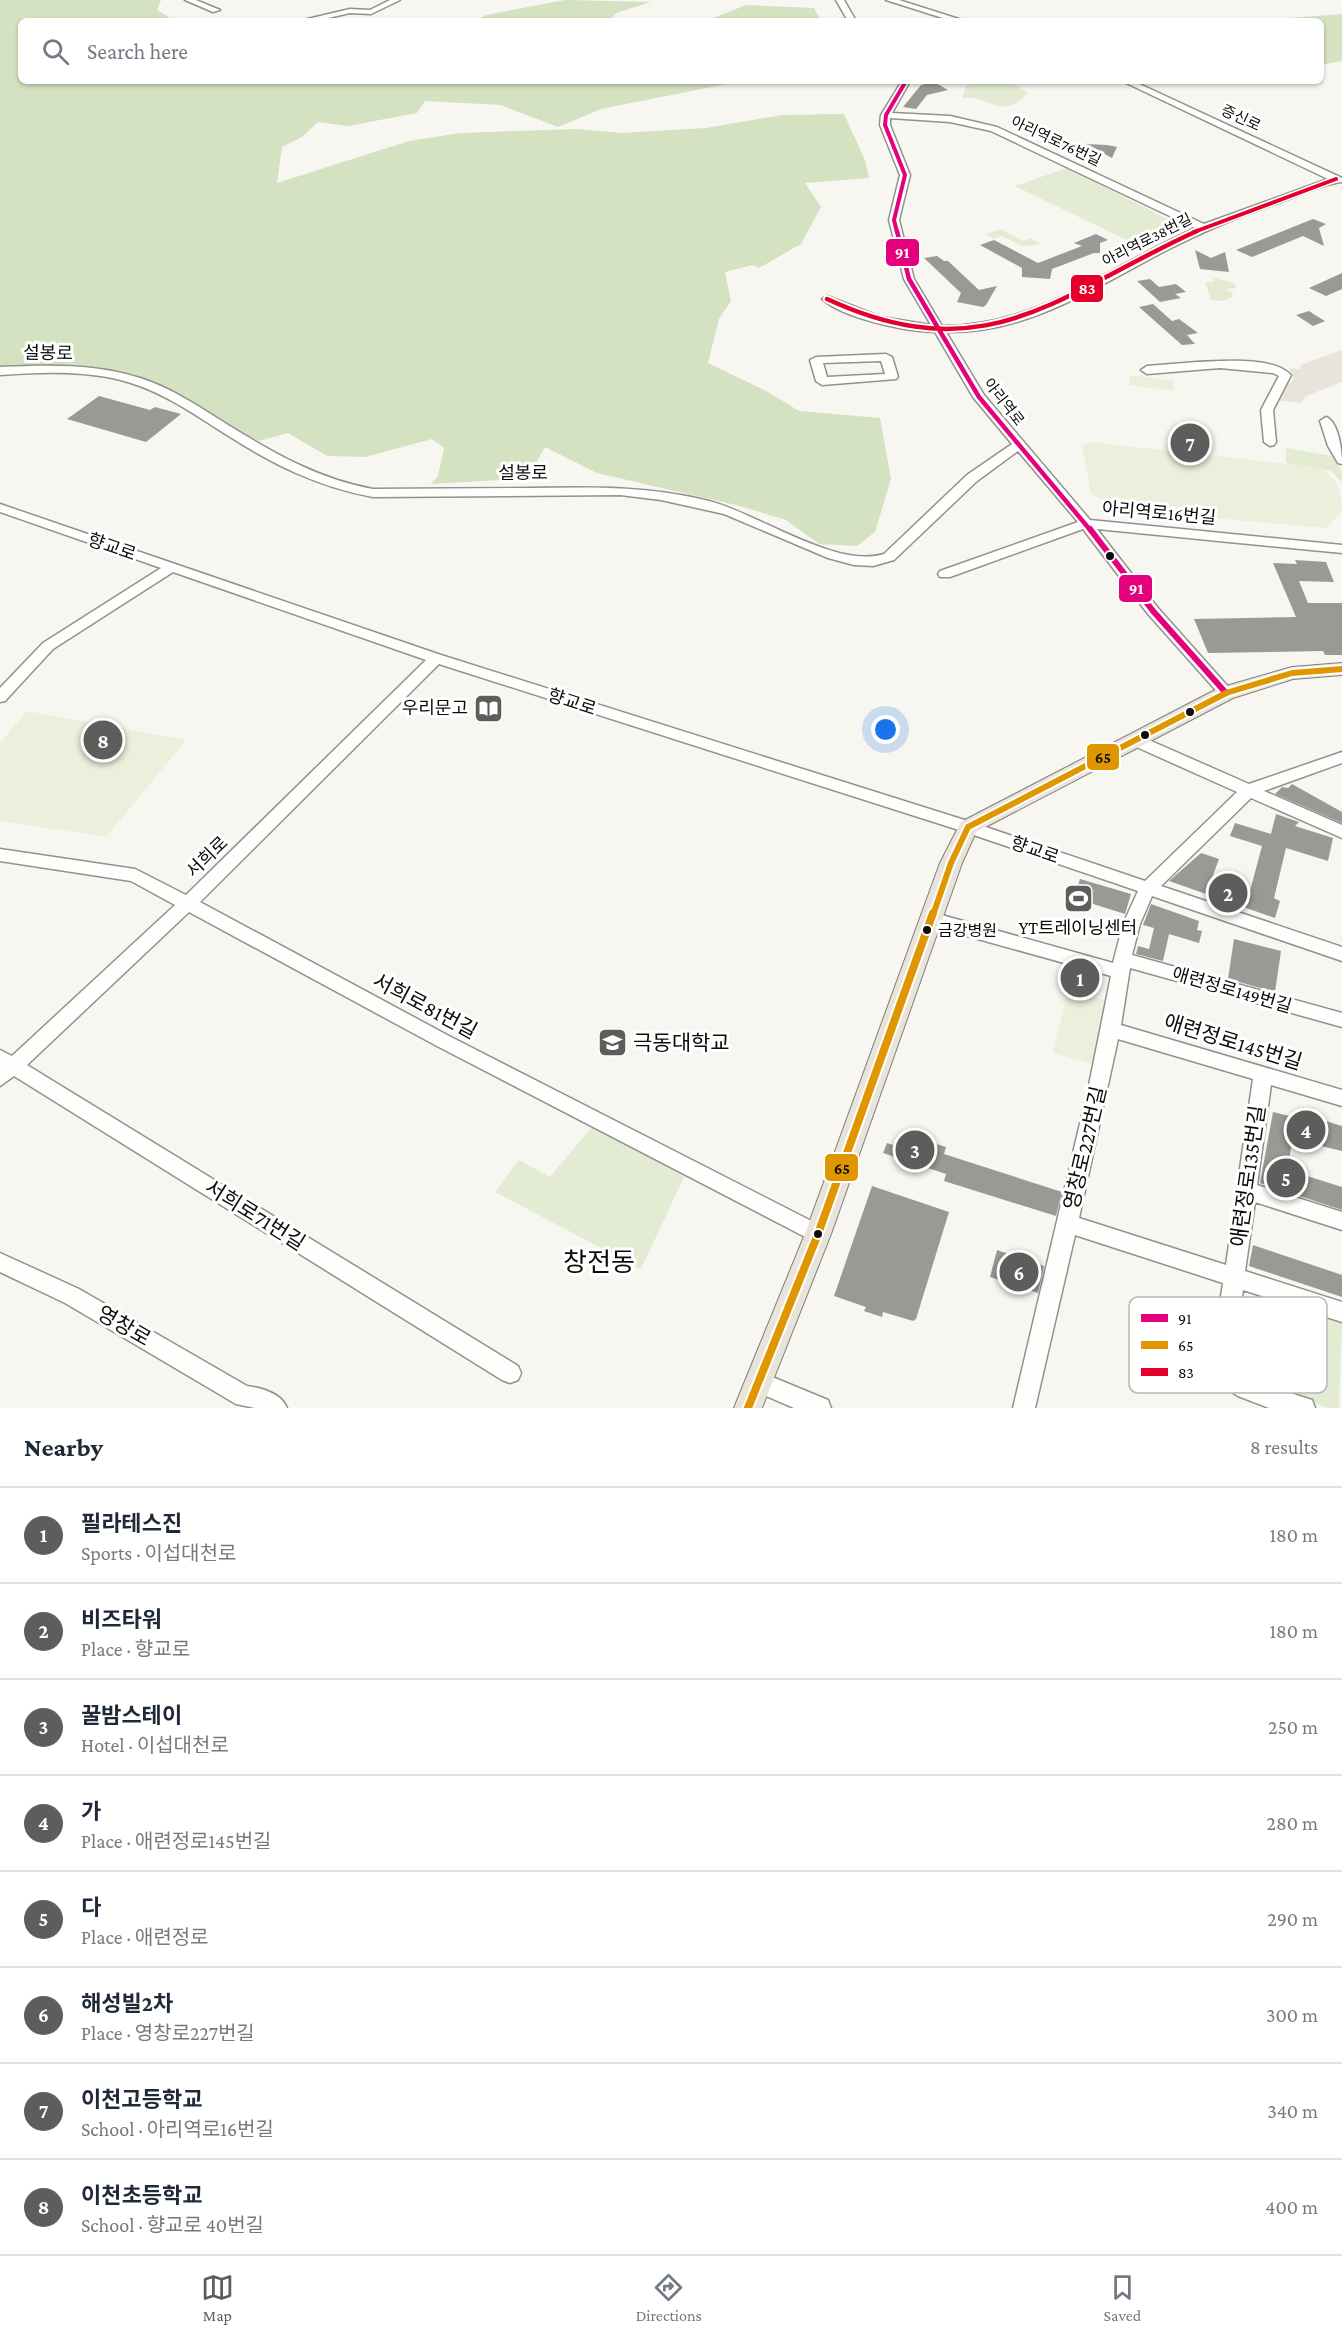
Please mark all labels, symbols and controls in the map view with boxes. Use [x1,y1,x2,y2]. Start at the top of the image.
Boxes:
search box [18,18,1324,84]
icon: search [39,35,72,68]
text: Search here [87,39,188,64]
street label: 증신로 [1219,102,1263,134]
street label: 아리역로76번길 [1009,113,1103,169]
street label: 아리역로38번길 [1100,211,1194,269]
line badge: 91 [885,238,920,267]
text: 91 [895,244,909,261]
line badge: 83 [1070,274,1104,303]
text: 83 [1078,280,1096,297]
street label: 설봉로 [23,343,73,363]
street label: 아리역로 [981,375,1027,429]
pin: 7 [1170,420,1210,466]
street label: 설봉로 [498,463,548,483]
street label: 아리역로16번길 [1101,498,1217,528]
street label: 향교로 [85,529,139,565]
unlabelled marker [1104,550,1116,562]
line badge: 91 [1118,574,1153,603]
text: 91 [1129,580,1143,597]
street label: 향교로 [545,685,599,719]
library icon: 우리문고 [473,692,505,724]
place label: 우리문고 [402,698,468,718]
unlabelled marker [1184,706,1196,718]
your location [871,715,900,744]
pin: 8 [84,718,122,762]
unlabelled marker [1139,729,1151,741]
line badge: 65 [1086,743,1120,771]
text: 65 [1095,749,1111,766]
street label: 향교로 [1008,832,1062,868]
street label: 서희로 [182,833,232,881]
pin: 2 [1208,870,1248,916]
sports icon: YT트레이닝센터 [1062,883,1094,915]
place label: YT트레이닝센터 [1019,918,1137,938]
place label: 금강병원 [938,922,997,939]
marker: 금강병원 [921,924,933,936]
pin: 1 [1060,956,1100,1000]
street label: 애련정로149번길 [1170,963,1294,1017]
street label: 서희로81번길 [369,968,481,1044]
street label: 애련정로145번길 [1161,1010,1305,1074]
school or university icon: 극동대학교 [596,1027,628,1059]
place label: 극동대학교 [633,1031,730,1055]
street label: 영창로227번길 [1059,1084,1111,1212]
street label: 애련정로135번길 [1226,1104,1270,1248]
pin: 4 [1286,1108,1326,1152]
pin: 3 [896,1128,934,1172]
line badge: 65 [824,1153,859,1182]
pin: 5 [1266,1156,1306,1200]
text: 65 [834,1160,850,1177]
street label: 서희로71번길 [201,1175,309,1255]
unlabelled marker [812,1228,824,1240]
district label: 창전동 [563,1248,635,1277]
pin: 6 [1000,1250,1038,1294]
legend [1129,1297,1327,1393]
street label: 영창로 [93,1301,155,1351]
text: 91 [1178,1310,1191,1327]
text: 65 [1178,1337,1193,1354]
text: 83 [1178,1364,1194,1381]
text: Nearby [24,1433,103,1462]
text: 8 results [1250,1436,1318,1458]
text: 필라테스진 [81,1511,182,1536]
text: 1 [40,1524,47,1546]
text: 180 m [1269,1524,1318,1546]
text: Sports · 이섭대천로 [81,1542,236,1564]
text: 비즈타워 [81,1607,162,1632]
text: 2 [38,1620,49,1642]
text: 180 m [1269,1620,1318,1642]
text: Place · 향교로 [81,1638,190,1660]
text: 꿀밤스테이 [81,1703,182,1728]
text: 3 [39,1716,48,1738]
text: 250 m [1268,1716,1318,1738]
text: Hotel · 이섭대천로 [81,1734,229,1756]
text: 가 [81,1799,101,1824]
text: 4 [38,1812,49,1834]
text: 280 m [1267,1812,1318,1834]
text: Place · 애련정로145번길 [81,1830,271,1852]
text: 다 [81,1895,101,1920]
text: 5 [39,1908,48,1930]
text: 290 m [1267,1908,1318,1930]
text: Place · 애련정로 [81,1926,208,1948]
text: 해성빌2차 [81,1991,173,2016]
text: 6 [38,2004,49,2026]
text: 300 m [1266,2004,1318,2026]
text: Place · 영창로227번길 [81,2022,255,2044]
text: 이천고등학교 [81,2087,202,2112]
text: 7 [39,2100,48,2122]
text: 340 m [1267,2100,1318,2122]
text: School · 아리역로16번길 [81,2118,274,2140]
text: 이천초등학교 [81,2183,202,2208]
text: 8 [38,2196,49,2218]
text: 400 m [1265,2196,1318,2218]
text: School · 향교로 40번길 [81,2214,264,2236]
tab: Map [201,2271,234,2324]
tab: Directions [636,2271,702,2324]
tab: Saved [1104,2271,1141,2324]

